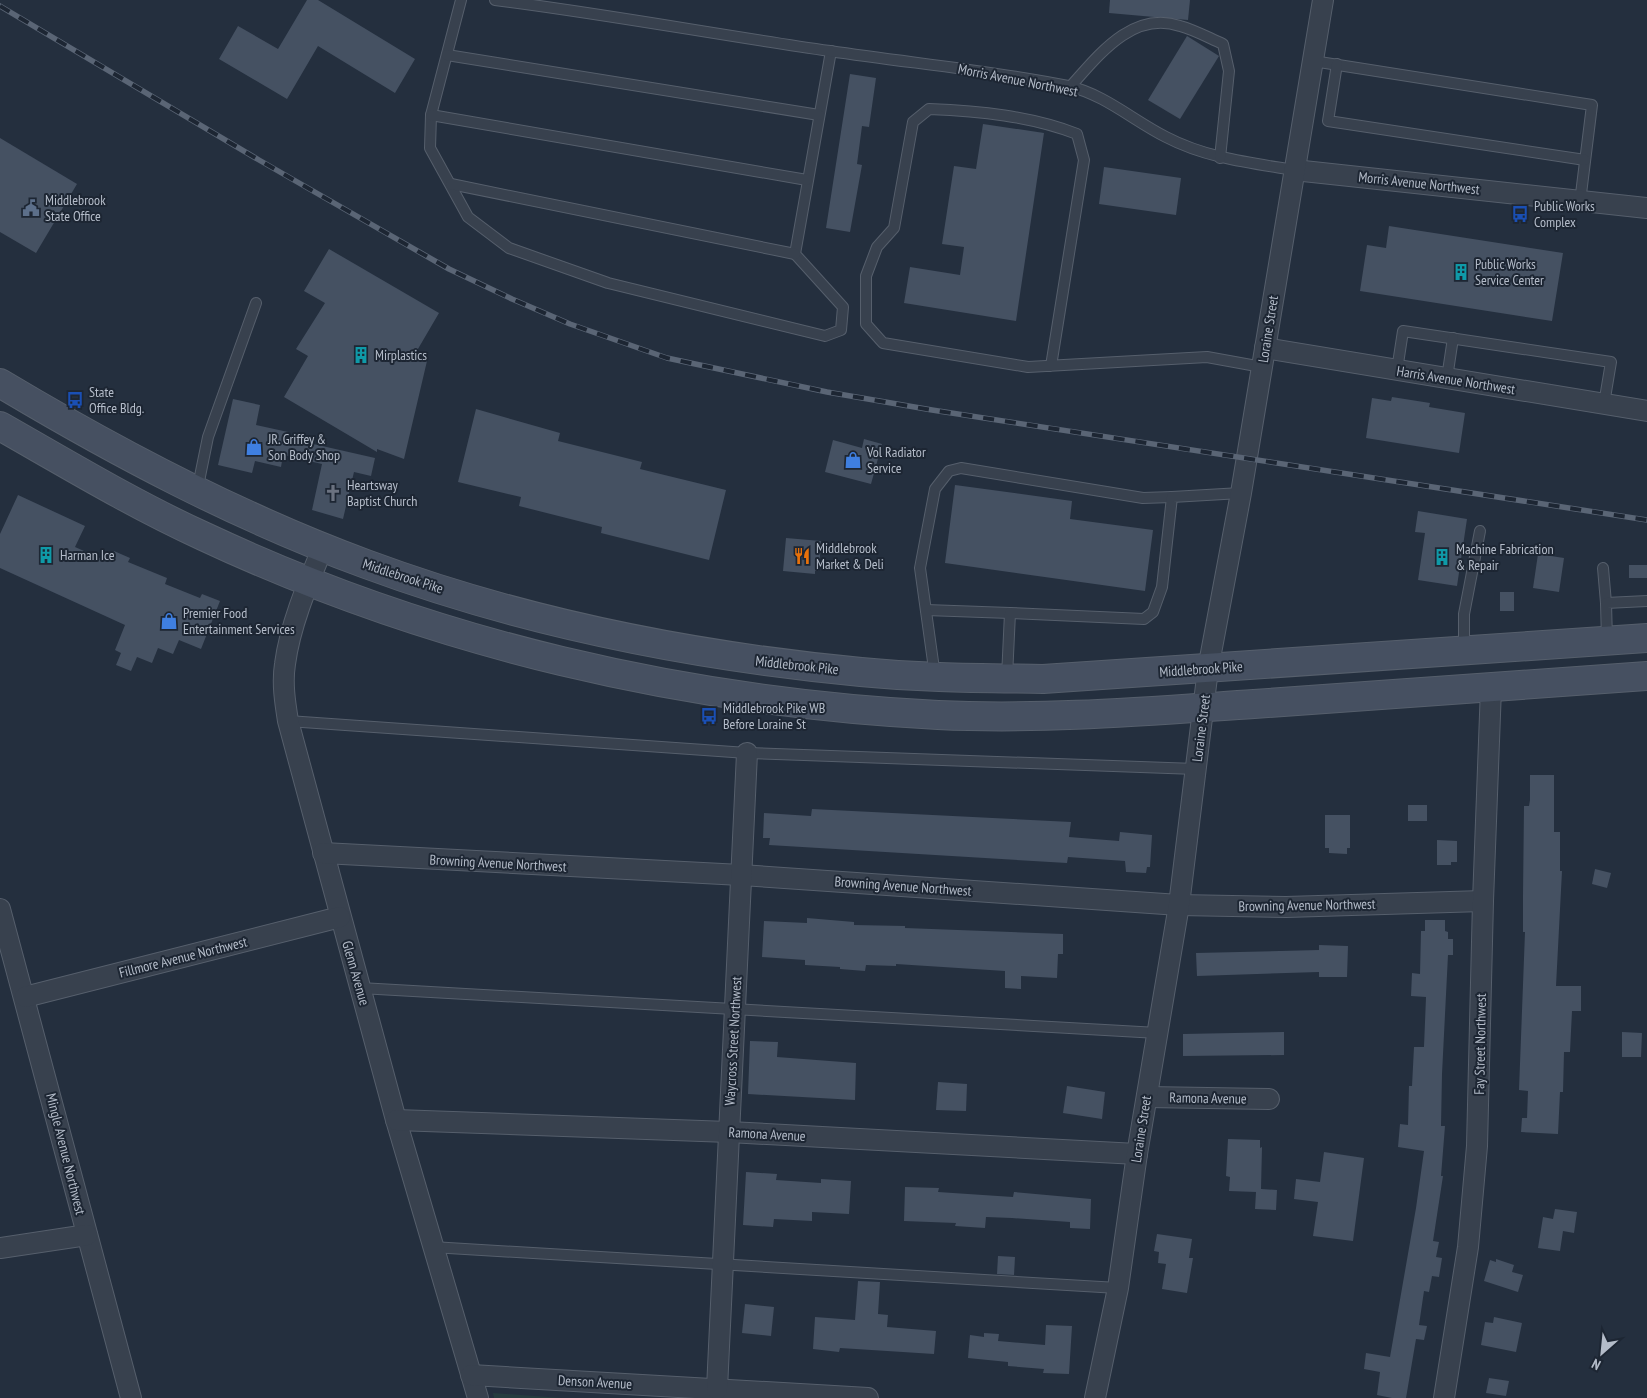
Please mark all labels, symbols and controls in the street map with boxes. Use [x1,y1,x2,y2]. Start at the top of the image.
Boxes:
street label: Morris Avenue Northwest [957,60,1080,100]
street label: Morris Avenue Northwest [1358,168,1481,198]
place label: Middlebrook State Office [45,191,106,225]
place label: Public Works Complex [1534,197,1595,231]
public building icon: Middlebrook State Office [21,198,41,218]
bus stop icon: Public Works Complex [1510,204,1530,224]
place label: Public Works Service Center [1475,255,1544,289]
building icon: Public Works Service Center [1451,262,1471,282]
street label: Loraine Street [1254,294,1282,364]
building icon: Mirplastics [351,345,371,365]
place label: Mirplastics [375,346,427,364]
street label: Harris Avenue Northwest [1395,362,1517,398]
place label: State Office Bldg. [89,383,144,417]
bus stop icon: State Office Bldg. [65,390,85,410]
place label: JR. Griffey & Son Body Shop [267,430,340,464]
shop icon: JR. Griffey & Son Body Shop [244,437,264,457]
place label: Vol Radiator Service [866,443,926,477]
shop icon: Vol Radiator Service [843,450,863,470]
place label: Heartsway Baptist Church [347,476,417,510]
church icon: Heartsway Baptist Church [323,483,343,503]
place label: Middlebrook Market & Deli [816,539,884,573]
place label: Machine Fabrication & Repair [1456,540,1554,574]
building icon: Harman Ice [36,545,56,565]
place label: Harman Ice [60,546,115,564]
restaurant icon: Middlebrook Market & Deli [792,546,812,566]
building icon: Machine Fabrication & Repair [1432,547,1452,567]
street label: Middlebrook Pike [360,555,446,598]
place label: Premier Food Entertainment Services [183,604,295,638]
shop icon: Premier Food Entertainment Services [159,611,179,631]
street label: Middlebrook Pike [754,652,840,678]
street label: Middlebrook Pike [1159,657,1244,681]
street label: Loraine Street [1188,693,1214,763]
place label: Middlebrook Pike WB Before Loraine St [723,699,825,733]
bus stop icon: Middlebrook Pike WB Before Loraine St [699,706,719,726]
street label: Browning Avenue Northwest [429,850,567,876]
street label: Browning Avenue Northwest [834,872,972,900]
street label: Browning Avenue Northwest [1238,895,1376,915]
street label: Fillmore Avenue Northwest [117,932,249,982]
street label: Glenn Avenue [338,939,374,1008]
street label: Waycross Street Northwest [721,976,745,1106]
street label: Fay Street Northwest [1470,993,1490,1095]
street label: Ramona Avenue [1169,1088,1247,1108]
street label: Mingle Avenue Northwest [42,1091,90,1217]
street label: Loraine Street [1127,1094,1155,1164]
street label: Ramona Avenue [728,1123,806,1145]
north arrow [1577,1328,1627,1378]
text: N [1589,1355,1604,1374]
street label: Denson Avenue [557,1371,633,1393]

